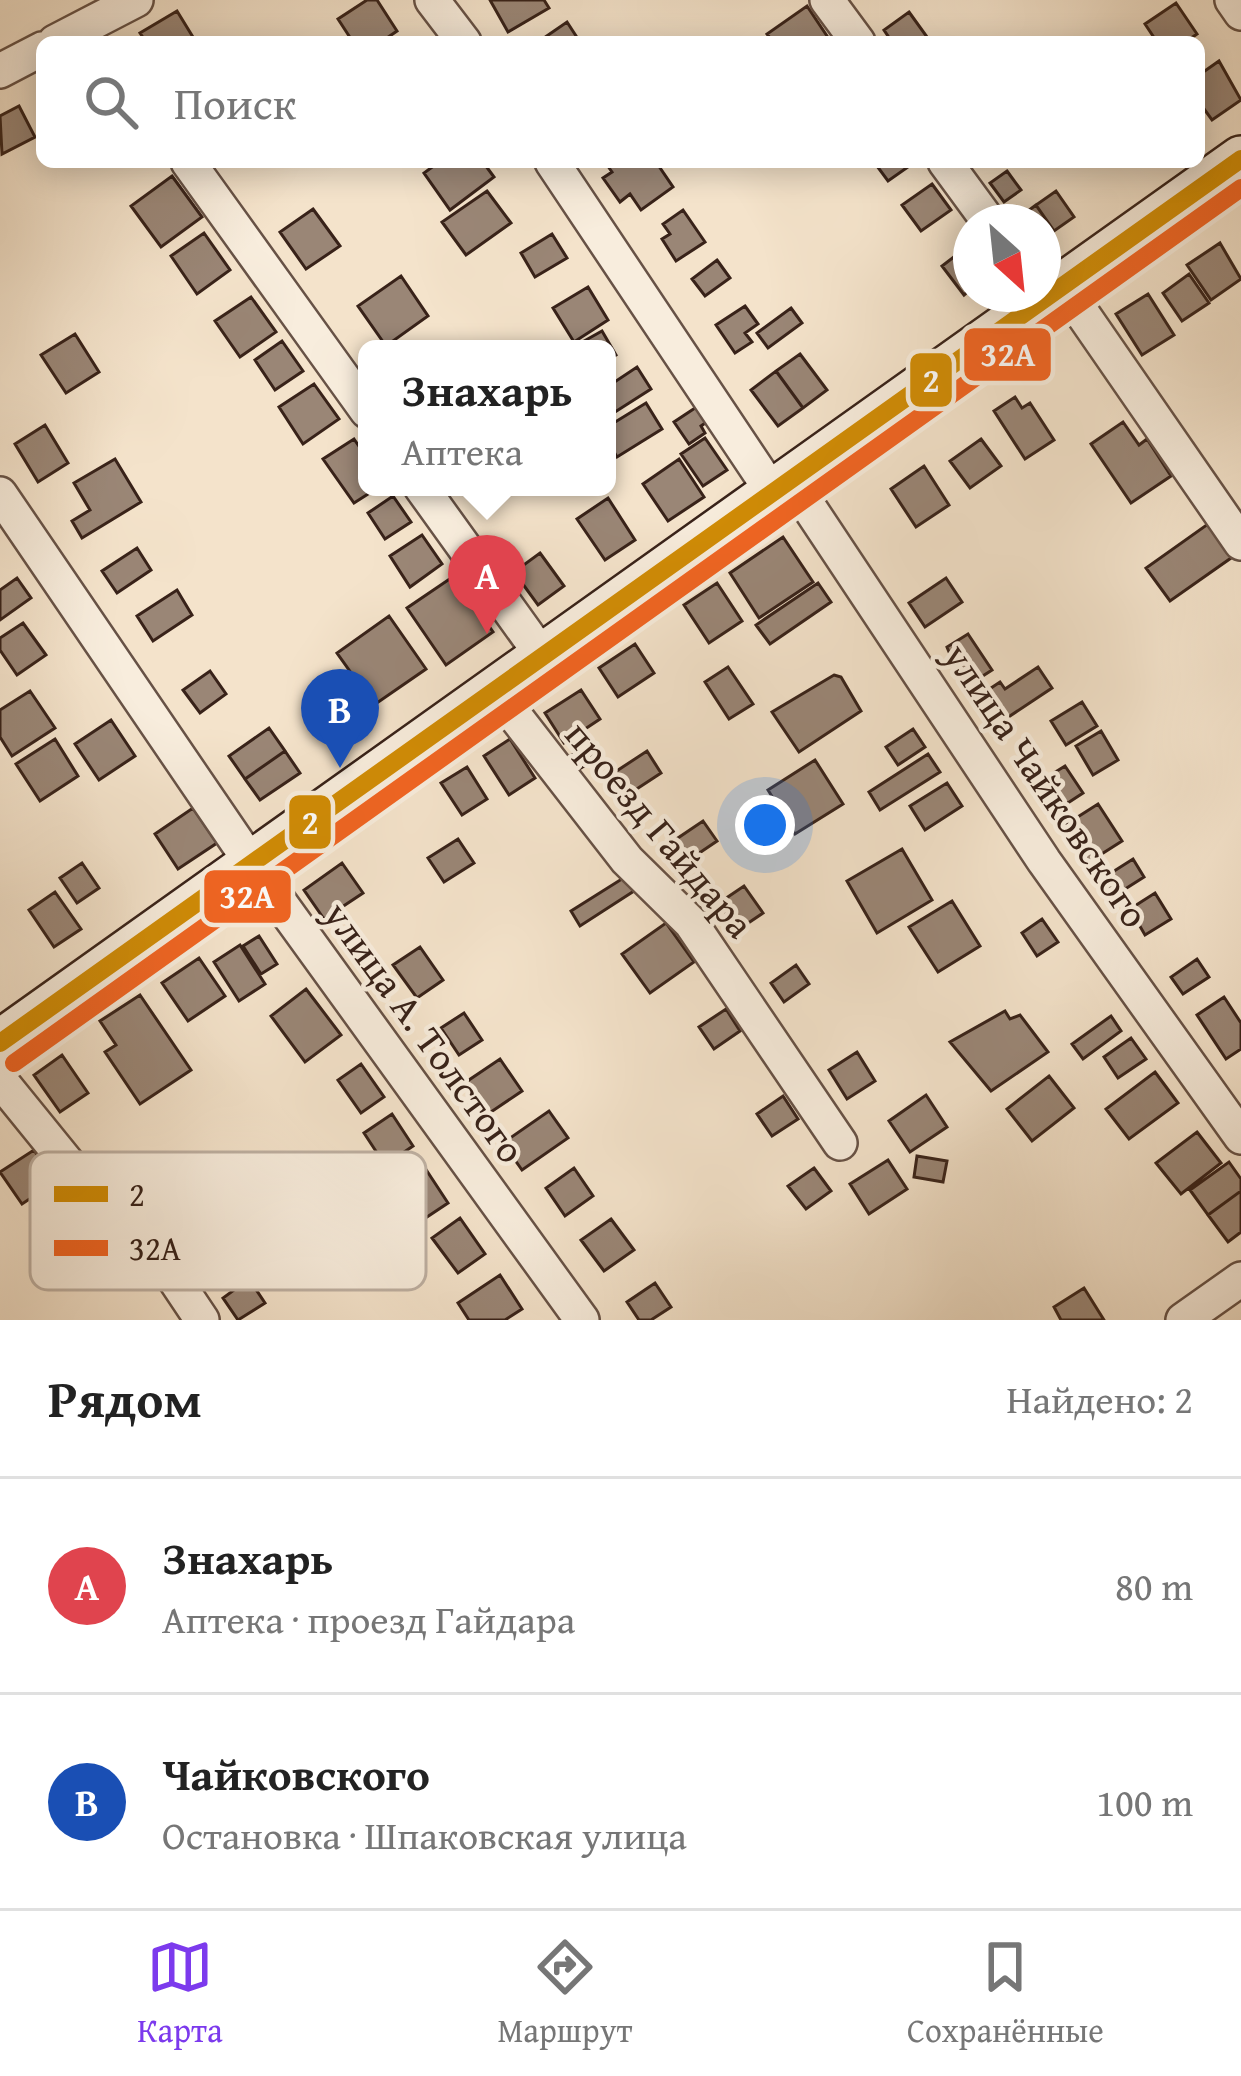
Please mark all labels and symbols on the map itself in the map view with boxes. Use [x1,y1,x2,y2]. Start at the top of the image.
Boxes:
north arrow [953,204,1061,312]
line badge: 32A [962,326,1053,383]
text: 32A [980,330,1036,378]
line badge: 2 [908,351,954,409]
text: 2 [922,356,940,404]
pin: A [448,535,526,634]
street label: улица Чайковского [930,630,1164,939]
pin: B [301,669,379,768]
street label: проезд Гайдара [552,708,769,950]
line badge: 2 [287,793,333,851]
your location [735,795,795,855]
text: 2 [301,798,319,846]
line badge: 32A [202,868,293,925]
text: 32A [219,872,275,920]
street label: улица А. Толстого [310,888,540,1174]
legend [30,1152,426,1290]
text: 2 [129,1170,145,1218]
text: 32A [129,1224,181,1272]

